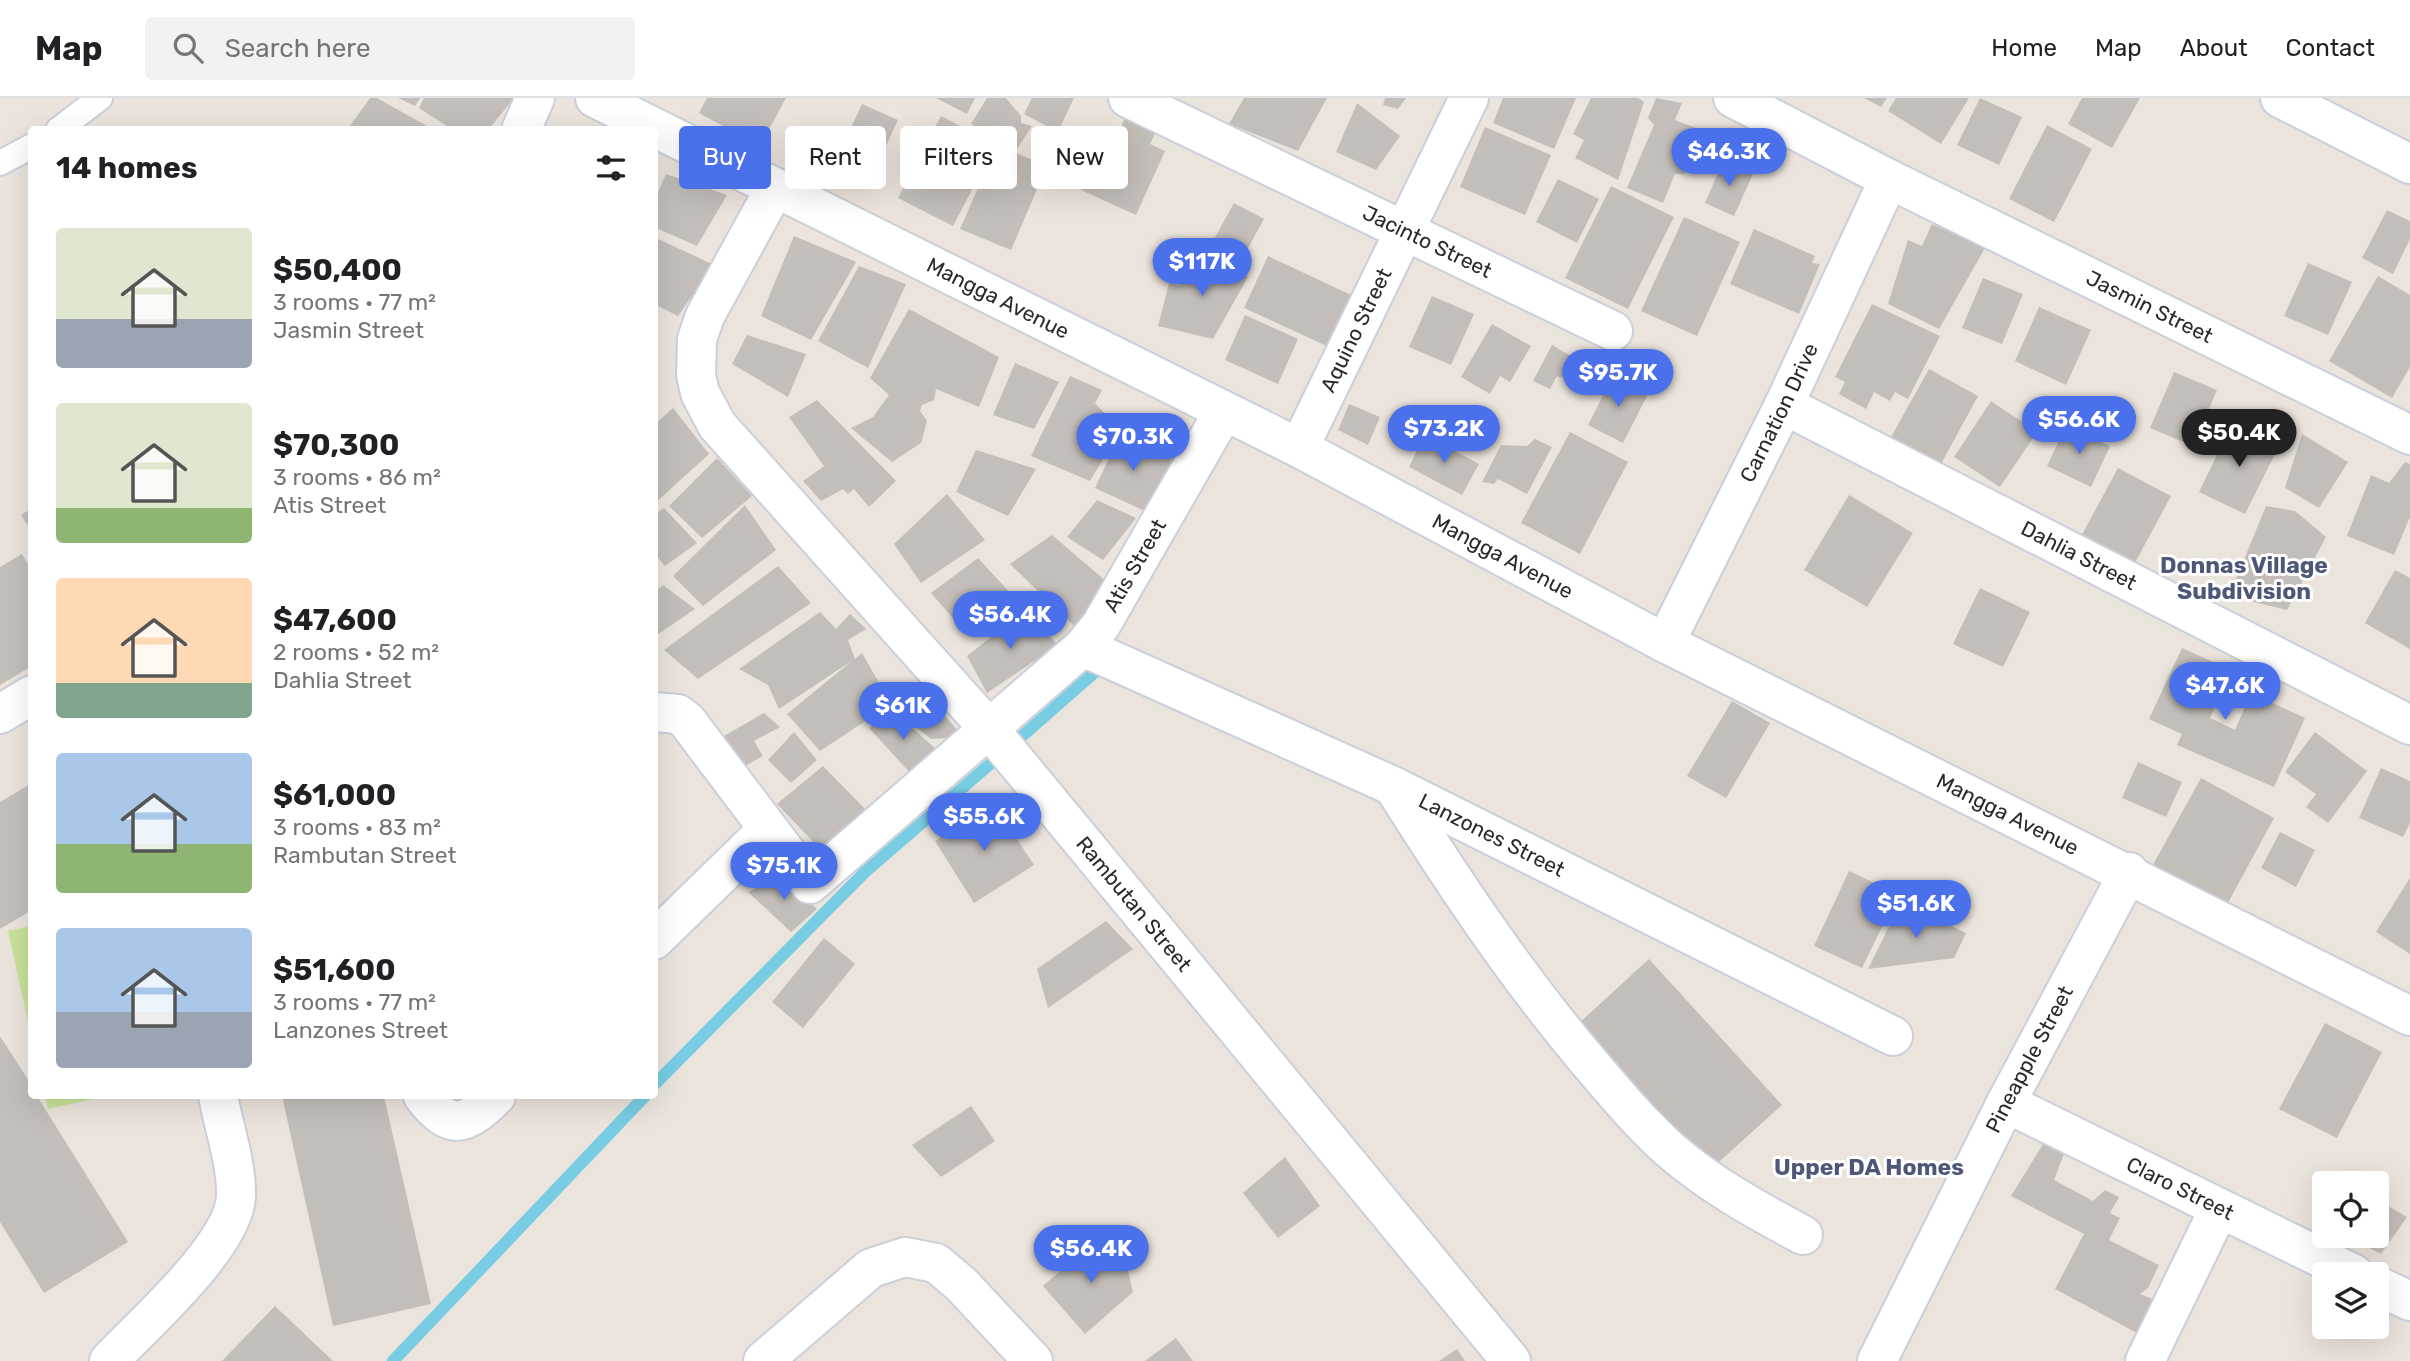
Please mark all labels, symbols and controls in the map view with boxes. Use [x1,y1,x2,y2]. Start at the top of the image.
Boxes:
search box [145,17,635,80]
text: Map [35,29,103,68]
icon: search [169,29,207,67]
text: Search here [225,33,370,64]
text: Home [1991,34,2057,62]
text: Map [2095,34,2142,62]
text: About [2180,34,2248,62]
text: Contact [2286,34,2375,62]
chip: Buy [679,126,771,189]
chip: Rent [785,126,886,189]
chip: Filters [900,126,1017,189]
chip: New [1031,126,1128,189]
pin: $46.3K [1672,129,1786,188]
text: $46.3K [1688,137,1770,165]
icon: filters [592,149,630,187]
text: 14 homes [56,150,198,186]
street label: Jacinto Street [1359,200,1496,283]
pin: $117K [1153,238,1251,298]
text: $117K [1169,247,1235,275]
text: $50,400 [273,252,402,288]
street label: Mangga Avenue [923,252,1074,344]
icon: home [112,256,196,340]
street label: Aquino Street [1315,264,1397,396]
street label: Jasmin Street [2082,265,2217,348]
text: 3 rooms · 77 m² [273,288,436,316]
text: Jasmin Street [273,316,424,344]
street label: Carnation Drive [1734,339,1823,486]
pin: $95.7K [1561,350,1675,409]
text: $95.7K [1578,358,1658,386]
pin: $56.6K [2022,396,2136,456]
text: $56.6K [2038,405,2120,433]
pin: $73.2K [1387,406,1501,465]
pin: $50.4K [2182,410,2296,469]
pin: $70.3K [1076,414,1190,473]
text: $73.2K [1404,414,1484,442]
text: $50.4K [2197,418,2281,446]
text: $70.3K [1093,422,1173,450]
text: $70,300 [273,427,399,463]
icon: home [112,431,196,515]
text: 3 rooms · 86 m² [273,463,441,491]
text: Atis Street [273,491,386,519]
street label: Mangga Avenue [1428,508,1578,604]
street label: Atis Street [1098,514,1171,617]
street label: Dahlia Street [2017,515,2141,595]
district label: Donnas Village Subdivision [2160,551,2328,605]
pin: $56.4K [953,592,1067,651]
text: $56.4K [969,600,1051,628]
text: $47,600 [273,602,397,638]
icon: home [112,606,196,690]
text: 2 rooms · 52 m² [273,638,439,666]
pin: $47.6K [2168,662,2282,722]
text: Dahlia Street [273,666,412,694]
text: $47.6K [2185,671,2265,699]
pin: $61K [862,682,944,742]
text: $61K [875,691,931,719]
street label: Mangga Avenue [1932,768,2083,860]
text: $61,000 [273,777,396,813]
icon: home [112,781,196,865]
street label: Lanzones Street [1415,788,1569,882]
pin: $55.6K [927,794,1041,853]
text: $55.6K [943,802,1025,830]
text: 3 rooms · 83 m² [273,813,441,841]
street label: Rambutan Street [1071,831,1197,976]
text: Rambutan Street [273,841,457,869]
pin: $75.1K [727,842,841,902]
text: $75.1K [746,851,822,879]
pin: $51.6K [1859,880,1973,940]
text: $51.6K [1877,889,1955,917]
text: $51,600 [273,952,396,988]
icon: home [112,956,196,1040]
street label: Pineapple Street [1980,981,2078,1137]
text: 3 rooms · 77 m² [273,988,436,1016]
text: Lanzones Street [273,1016,448,1044]
street label: Claro Street [2123,1151,2238,1225]
district label: Upper DA Homes [1774,1153,1964,1181]
map controls [2312,1171,2389,1339]
button: locate [2312,1171,2389,1248]
pin: $56.4K [1034,1226,1148,1285]
text: $56.4K [1050,1234,1132,1262]
button: layers [2312,1262,2389,1339]

